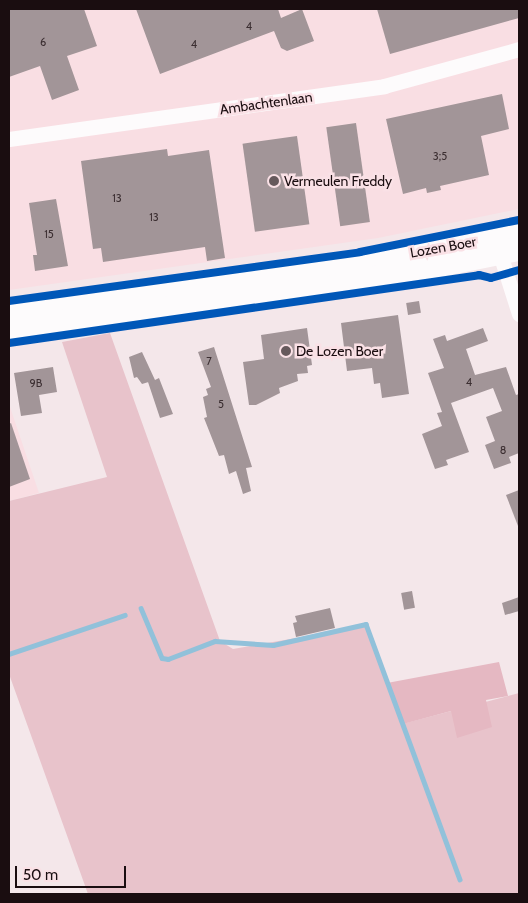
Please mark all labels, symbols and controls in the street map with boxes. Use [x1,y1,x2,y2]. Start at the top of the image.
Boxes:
house number: 4 [246,19,252,33]
house number: 6 [40,35,46,49]
house number: 4 [191,37,197,51]
street label: Ambachtenlaan [219,88,313,118]
house number: 3;5 [433,149,447,163]
place label: Vermeulen Freddy [284,173,392,189]
marker: Vermeulen Freddy [268,175,280,187]
house number: 13 [112,191,122,205]
house number: 13 [149,210,159,224]
house number: 15 [44,227,54,241]
street label: Lozen Boer [409,233,477,261]
place label: De Lozen Boer [296,343,383,359]
marker: De Lozen Boer [280,345,292,357]
house number: 7 [206,354,212,368]
house number: 4 [466,375,472,389]
house number: 9B [30,376,42,390]
house number: 5 [218,397,224,411]
house number: 8 [500,443,506,457]
scale bar [18,856,129,888]
text: 50 m [23,866,58,884]

